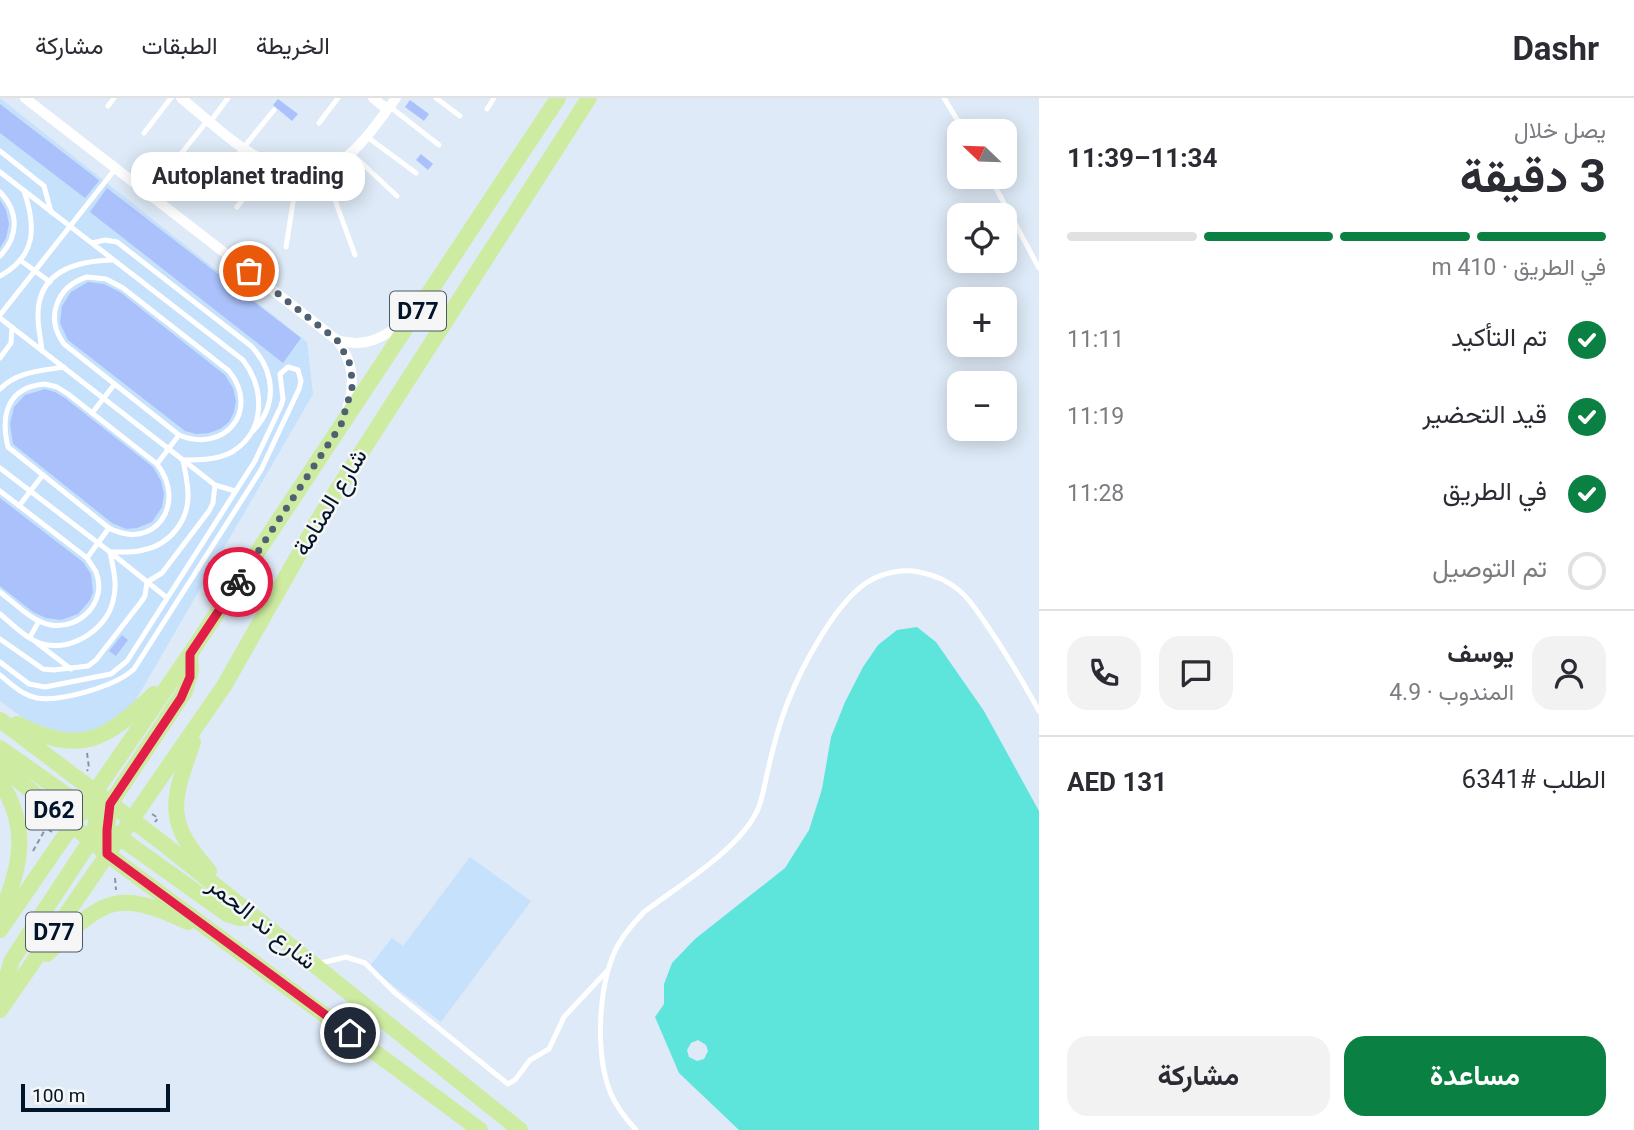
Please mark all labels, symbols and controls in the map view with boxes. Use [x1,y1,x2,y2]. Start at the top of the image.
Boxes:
text: Dashr [1512,29,1599,68]
text: مشاركة [35,32,103,60]
text: الطبقات [141,32,218,60]
text: الخريطة [256,32,330,60]
text: يصل خلال [1514,117,1606,144]
north arrow [947,119,1017,189]
map controls [947,119,1017,441]
text: 11:34–11:39 [1067,143,1217,173]
text: 3 دقيقة [1460,149,1606,203]
callout: Autoplanet trading [132,152,366,201]
text: Autoplanet trading [152,163,344,190]
button: locate [947,203,1017,273]
pin [219,241,279,301]
icon: bag [230,252,268,290]
text: في الطريق · 410 m [1432,254,1606,281]
button: + [947,287,1017,357]
road number: D77 [390,292,446,330]
icon: check [1568,321,1606,359]
text: تم التأكيد [1451,322,1547,352]
text: 11:11 [1067,326,1124,353]
button: − [947,371,1017,441]
icon: check [1568,398,1606,436]
text: قيد التحضير [1422,399,1547,429]
text: 11:19 [1067,403,1124,430]
street label: شارع المنامة [287,443,375,562]
icon: check [1568,475,1606,513]
text: في الطريق [1443,476,1547,506]
text: 11:28 [1067,480,1124,507]
courier [203,547,273,617]
text: تم التوصيل [1432,553,1547,583]
icon: bike [219,563,257,601]
button: phone [1067,636,1141,710]
button: chat [1159,636,1233,710]
button: person [1532,636,1606,710]
text: يوسف [1447,638,1514,668]
text: المندوب · 4.9 [1389,679,1514,706]
text: الطلب #6341 [1462,764,1606,794]
text: AED 131 [1067,767,1167,797]
road number: D62 [26,790,82,830]
street label: شارع ند الحمر [200,870,322,977]
road number: D77 [26,912,82,952]
pin [320,1003,380,1063]
icon: home [331,1014,369,1052]
button: مشاركة [1067,1036,1330,1116]
button: مساعدة [1344,1036,1606,1116]
scale bar [21,1081,170,1113]
text: 100 m [32,1084,85,1107]

